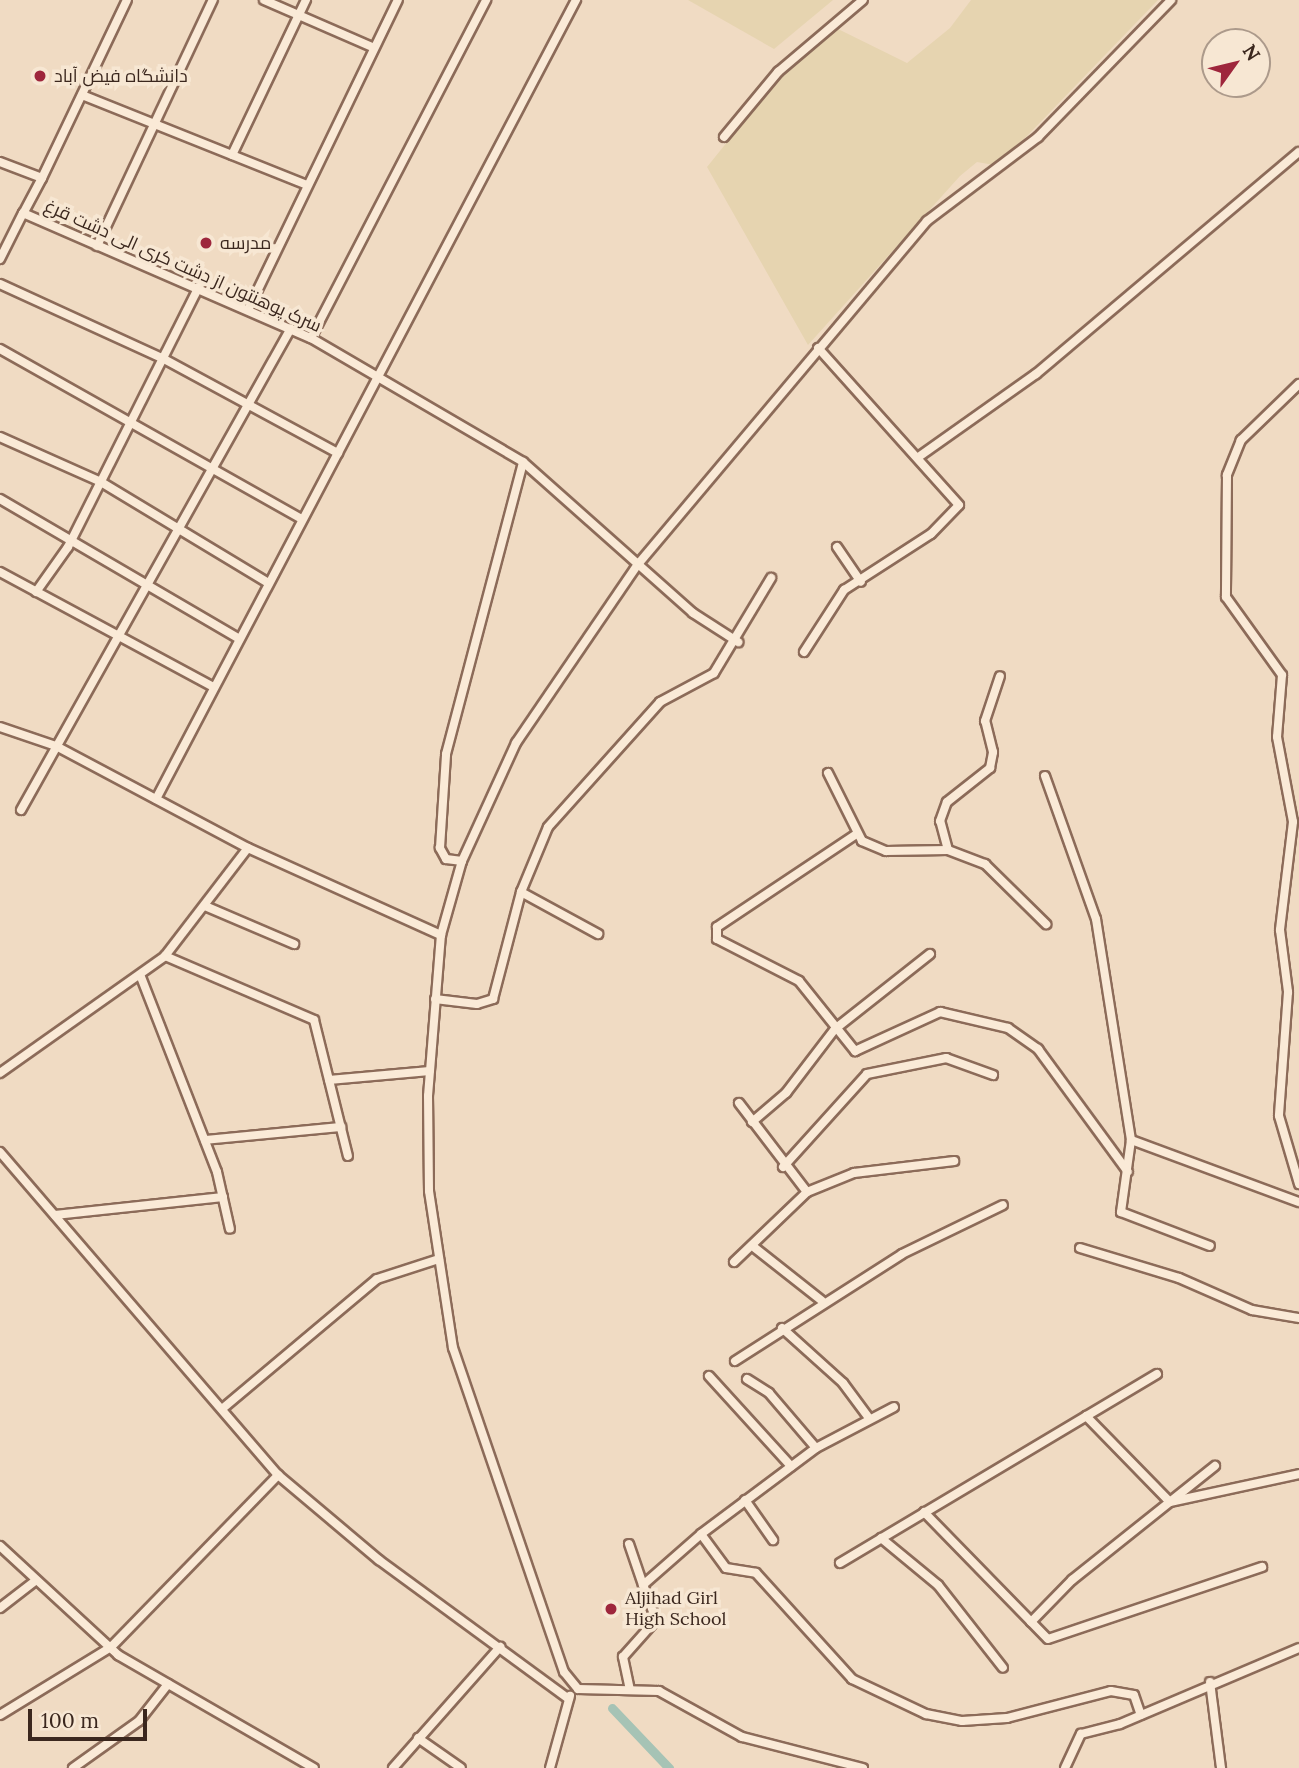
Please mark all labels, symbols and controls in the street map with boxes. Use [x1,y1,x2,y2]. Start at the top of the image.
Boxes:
north arrow [1201,28,1271,98]
text: N [1238,40,1266,65]
place label: دانشگاه فیض آباد [54,65,188,87]
marker: دانشگاه فیض آباد [32,68,48,84]
street label: سرک پوهنتون از دشت کری الی دشت قرغ [41,195,325,337]
place label: مدرسه [220,232,271,254]
marker: مدرسه [198,235,214,251]
place label: Aljihad Girl High School [625,1588,726,1630]
marker: Aljihad Girl High School [603,1601,619,1617]
scale bar [32,1694,150,1738]
text: 100 m [41,1707,99,1734]

